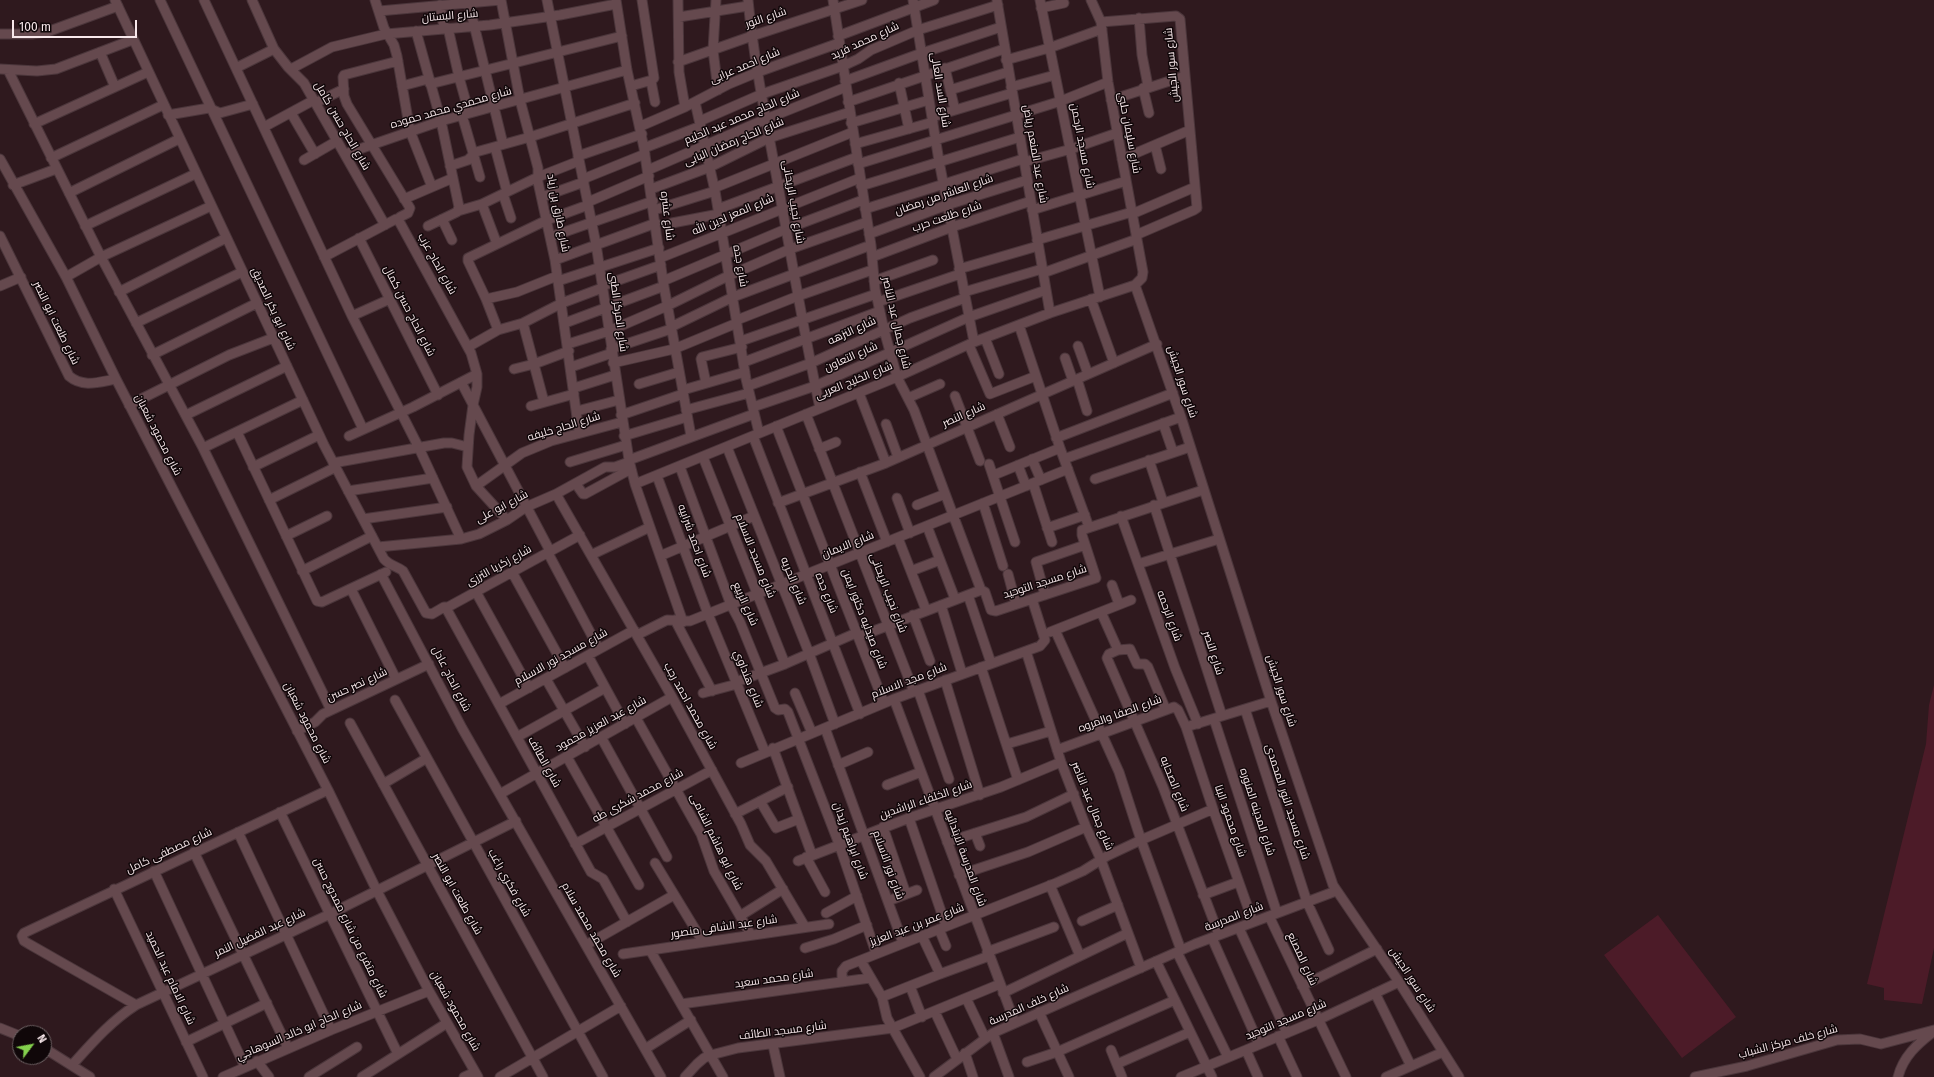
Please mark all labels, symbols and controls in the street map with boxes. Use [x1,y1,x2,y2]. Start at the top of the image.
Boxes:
street label: شارع النور [744,5,788,31]
street label: شارع البستان [421,7,479,25]
scale bar [14,12,139,38]
street label: شارع محمد فريد [829,19,901,63]
text: 100 m [19,20,51,34]
street label: شارع سور الجيش [1162,27,1182,103]
street label: شارع احمد عرابى [708,45,782,87]
street label: شارع السد العالى [928,51,952,129]
street label: شارع الحاج حسن كامل [311,79,373,173]
street label: شارع محمدي محمد حموده [389,84,513,132]
street label: شارع الحاج محمد عبد الحليم [682,87,802,147]
street label: شارع سليمان حلبى [1115,91,1143,175]
street label: شارع مسجد الرحمن [1067,102,1097,190]
street label: شارع عبد المنعم رياض [1020,104,1050,204]
street label: شارع الحاج رمضان البابى [682,115,786,169]
street label: شارع نجيب الريحانى [779,159,807,245]
street label: شارع العاشر من رمضان [893,172,995,218]
street label: شارع طارق بن زياد [544,173,572,253]
street label: شارع عشره [657,191,677,241]
street label: شارع المعز لدين الله [690,192,776,238]
street label: شارع طلعت حرب [910,199,984,235]
street label: شارع الحاج عزب [415,231,459,297]
street label: شارع جده [730,244,750,288]
street label: شارع الحاج حسن كمال [380,263,438,359]
street label: شارع ابو بكر الصديق [248,266,298,352]
street label: شارع المركز الطبى [606,271,630,353]
street label: شارع جمال عبد الناصر [879,276,913,370]
street label: شارع طلعت ابو النصر [30,279,82,367]
street label: شارع النزهه [826,314,878,348]
street label: شارع التعاون [822,339,880,375]
street label: شارع سور الجيش [1164,344,1200,420]
street label: شارع الخليج العربى [813,359,895,403]
street label: شارع محمود شعبان [132,392,184,478]
street label: شارع النصر [940,400,988,430]
street label: شارع الحاج خليفه [526,410,602,444]
street label: شارع ابو على [474,488,530,526]
street label: شارع احمد شرابيه [675,502,713,580]
street label: شارع مسجد الاسلام [732,512,778,600]
street label: شارع الايمان [820,529,876,561]
street label: شارع زكريا الترزى [464,543,534,589]
street label: شارع نجيب الريحانى [867,551,909,635]
street label: شارع الحريه [777,555,809,607]
street label: شارع مسجد التوحيد [1002,562,1088,602]
street label: شارع صيدليه دكتور ايمن [839,567,889,671]
street label: شارع جده [812,571,840,615]
street label: شارع الربيع [729,580,761,628]
street label: شارع الرحمه [1154,589,1184,643]
street label: شارع مسجد نور الاسلام [512,626,610,688]
street label: شارع النصر [1200,629,1226,677]
street label: شارع الحاج عادل [429,644,473,714]
street label: شارع هنداوي [730,648,766,710]
street label: شارع سور الجيش [1263,653,1299,729]
street label: شارع محمد احمد رجب [661,660,719,752]
street label: شارع مجد الاسلام [869,660,949,702]
street label: شارع نصر حسن [325,665,389,705]
street label: شارع محمود شعبان [281,680,333,766]
street label: شارع الصفا والمروه [1076,693,1164,735]
street label: شارع عبد العزيز محمود [553,694,649,754]
street label: شارع الطائف [525,734,563,790]
street label: شارع مسجد النور المحمدى [1262,743,1312,861]
street label: شارع الصحابه [1157,754,1191,814]
street label: شارع جمال عبد الناصر [1068,760,1116,852]
street label: شارع محمد شكرى طه [590,766,686,826]
street label: شارع المدينه المنوره [1237,767,1277,857]
street label: شارع الخلفاء الراشدين [878,778,974,822]
street label: شارع محمود البنا [1211,783,1249,859]
street label: شارع ابو هاشم الشامى [687,791,745,893]
street label: شارع ابراهيم زيدان [830,800,870,882]
street label: شارع المدرسة الابتدائيه [941,808,989,908]
street label: شارع مصطفى كامل [124,825,214,877]
street label: شارع نور الاسلام [869,829,907,901]
street label: شارع فكري راغب [485,847,533,919]
street label: شارع طلعت ابو النصر [429,851,485,937]
street label: شارع متفرع من شارع ممدوح حسن [310,856,390,1000]
street label: شارع محمد محمد سلام [558,880,624,980]
street label: شارع المدرسة [1203,900,1265,934]
street label: شارع عمر بن عبد العزيز [868,901,966,949]
street label: شارع عبد الفضيل النمر [212,906,308,960]
street label: شارع عبد الشافى منصور [670,913,778,941]
street label: شارع الامام عبد الحميد [142,929,198,1027]
street label: شارع المصنع [1284,930,1320,988]
street label: شارع سور الجيش [1386,945,1438,1015]
street label: شارع محمد سعيد [734,967,814,991]
street label: شارع محمود شعبان [427,969,483,1053]
street label: شارع خلف المدرسة [987,982,1071,1028]
street label: شارع مسجد التوحيد [1243,997,1329,1043]
street label: شارع الحاج ابو خالد السوهاجي [234,998,364,1064]
street label: شارع مسجد الطائف [738,1019,828,1043]
street label: شارع خلف مركز الشباب [1737,1022,1839,1062]
north arrow [12,1025,52,1065]
text: N [34,1032,49,1045]

